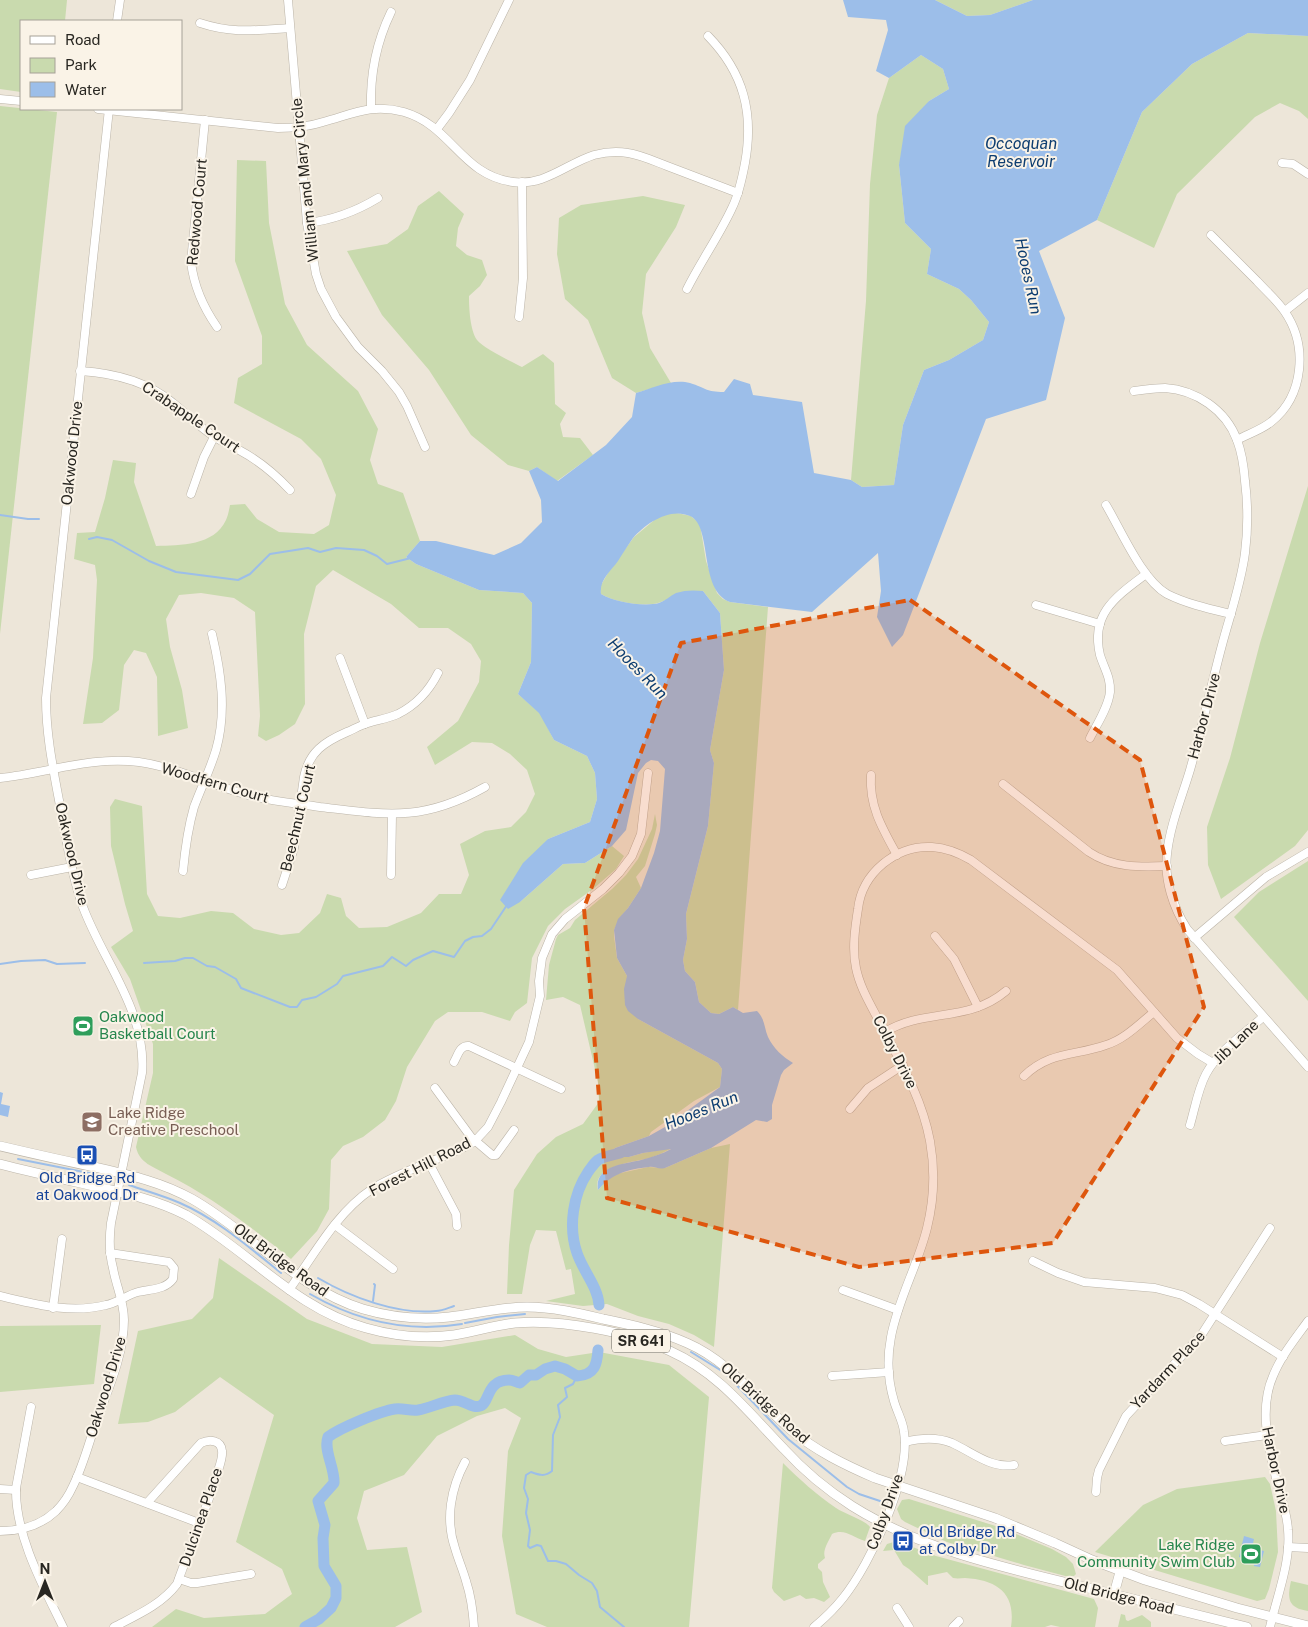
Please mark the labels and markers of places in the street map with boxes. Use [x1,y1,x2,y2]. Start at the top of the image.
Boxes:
place label: Oakwood Basketball Court [99,1008,216,1042]
sports icon: Oakwood Basketball Court [71,1014,95,1038]
place label: Lake Ridge Creative Preschool [108,1104,239,1138]
school or university icon: Lake Ridge Creative Preschool [80,1110,104,1134]
bus stop icon: Old Bridge Rd at Oakwood Dr [75,1143,99,1167]
place label: Old Bridge Rd at Oakwood Dr [36,1169,138,1203]
place label: Old Bridge Rd at Colby Dr [919,1523,1015,1557]
bus stop icon: Old Bridge Rd at Colby Dr [891,1529,915,1553]
place label: Lake Ridge Community Swim Club [1077,1536,1235,1570]
sports icon: Lake Ridge Community Swim Club [1239,1542,1263,1566]

